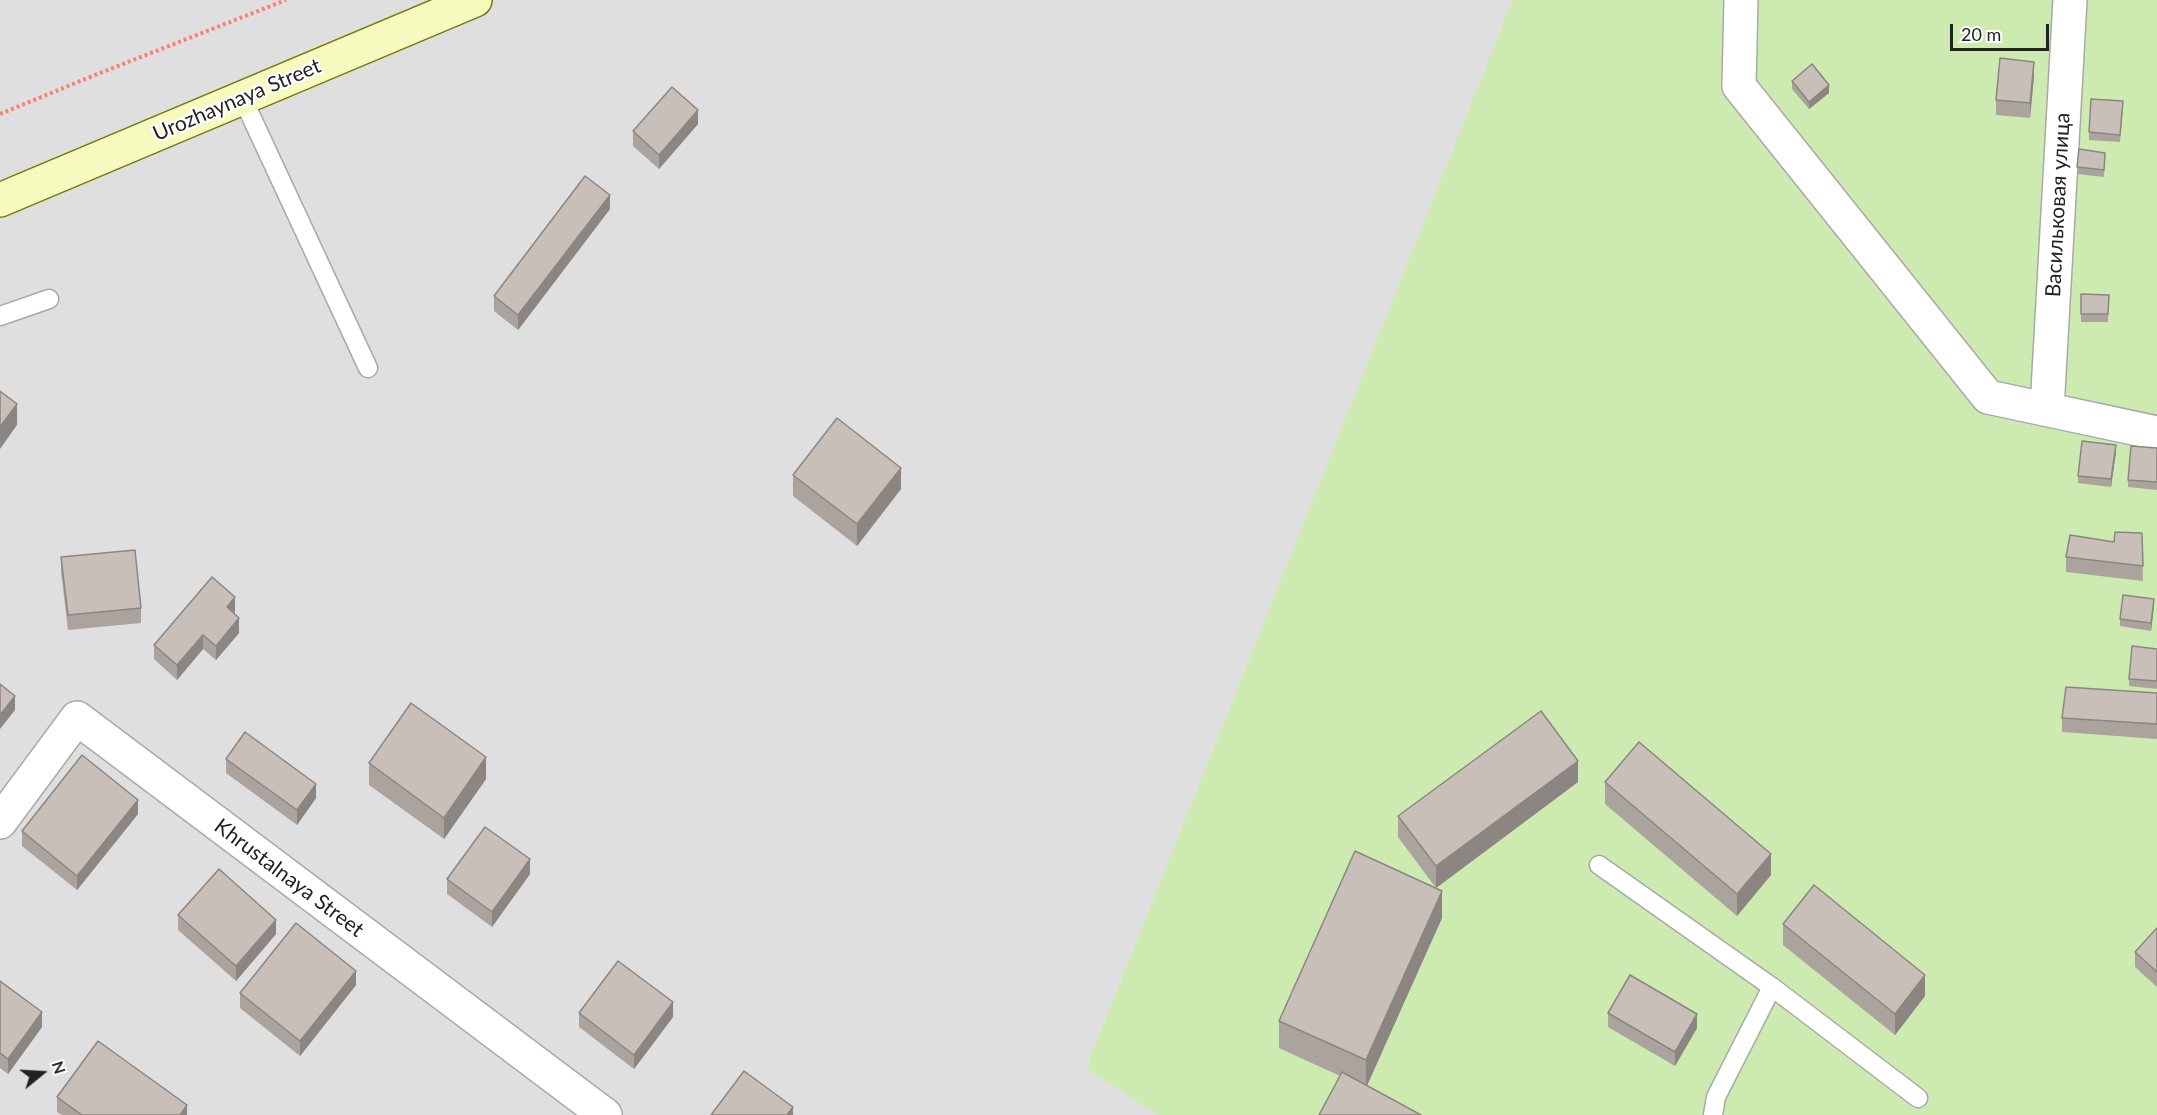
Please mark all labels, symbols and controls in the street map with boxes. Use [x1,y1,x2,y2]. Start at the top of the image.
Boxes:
scale bar [1953,12,2052,50]
text: 20 m [1961,23,2001,45]
street label: Urozhaynaya Street [149,53,325,147]
street label: Васильковая улица [2041,112,2075,298]
street label: Khrustalnaya Street [209,814,369,942]
north arrow [12,1043,72,1103]
text: N [49,1058,71,1076]

